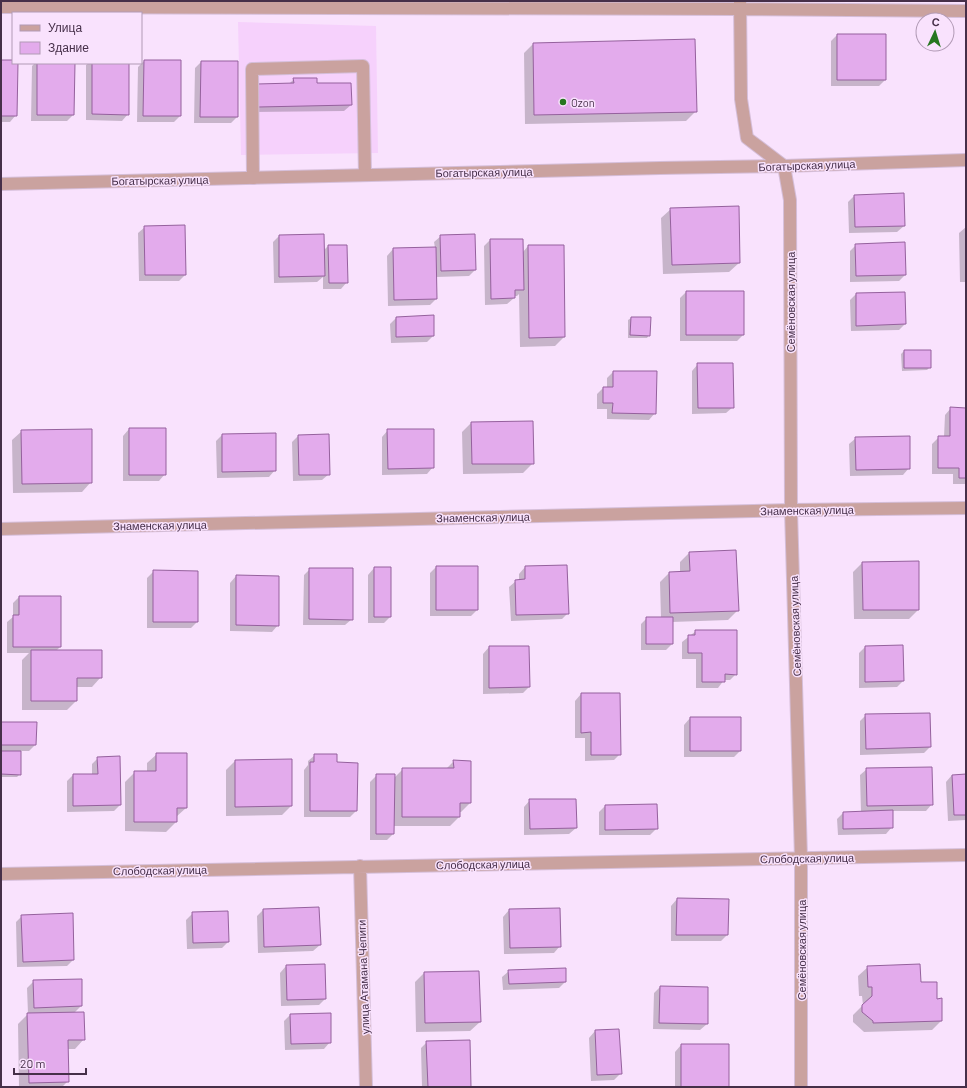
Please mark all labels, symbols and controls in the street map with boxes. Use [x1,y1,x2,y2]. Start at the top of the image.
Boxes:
legend [12,12,142,64]
north arrow [915,12,955,52]
text: С [931,15,940,28]
text: Улица [48,20,82,35]
text: Здание [48,40,89,55]
place label: Ozon [571,96,595,109]
marker: Ozon [558,97,568,107]
street label: Богатырская улица [758,157,857,173]
street label: Богатырская улица [435,165,534,179]
street label: Богатырская улица [111,173,210,187]
street label: Семёновская улица [784,251,797,352]
street label: Знаменская улица [760,503,855,517]
street label: Знаменская улица [436,510,531,524]
street label: Знаменская улица [113,518,208,532]
street label: Семёновская улица [787,575,803,677]
street label: Слободская улица [760,851,855,865]
street label: Слободская улица [436,857,531,871]
street label: Слободская улица [113,863,208,877]
street label: Семёновская улица [795,899,808,1000]
street label: улица Атамана Чепиги [355,920,371,1034]
scale bar [14,1050,86,1076]
text: 20 m [20,1056,46,1070]

